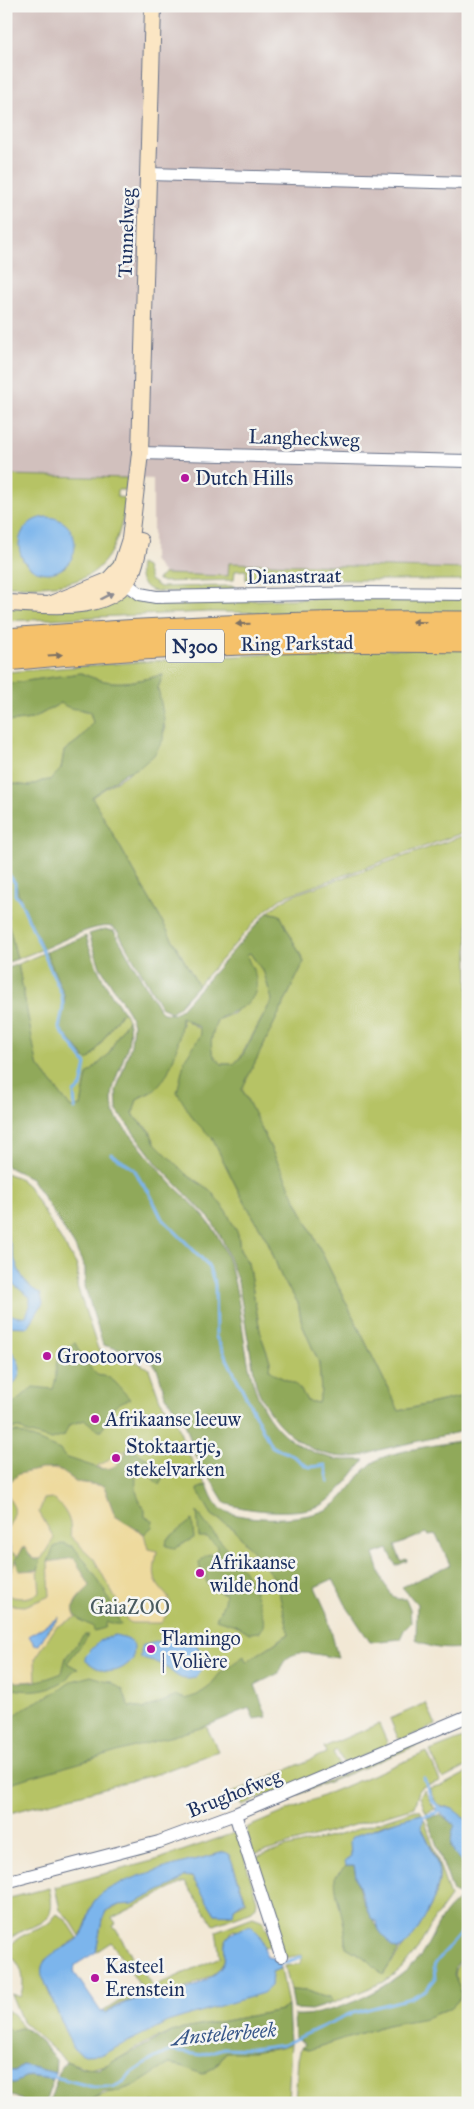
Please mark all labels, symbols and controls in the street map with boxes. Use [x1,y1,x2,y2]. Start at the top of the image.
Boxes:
street label: Tunnelweg [112,187,141,278]
street label: Langheckweg [248,424,361,453]
place label: Dutch Hills [195,466,293,490]
marker: Dutch Hills [179,472,191,484]
street label: Dianastraat [246,563,342,589]
one-way arrow [99,592,114,600]
one-way arrow [411,618,427,626]
one-way arrow [234,620,250,628]
road number: N300 [166,630,224,662]
street label: Ring Parkstad [240,630,354,657]
one-way arrow [47,651,63,659]
place label: Grootoorvos [57,1344,162,1368]
marker: Grootoorvos [41,1350,53,1362]
place label: Afrikaanse leeuw [104,1407,242,1431]
marker: Afrikaanse leeuw [89,1413,101,1425]
place label: Stoktaartje, stekelvarken [126,1434,225,1481]
marker: Stoktaartje, stekelvarken [110,1452,122,1464]
place label: Afrikaanse wilde hond [209,1550,299,1597]
marker: Afrikaanse wilde hond [194,1567,206,1579]
park label: GaiaZOO [90,1595,170,1619]
place label: Flamingo | Volière [161,1626,241,1673]
marker: Flamingo | Volière [145,1643,157,1655]
street label: Brughofweg [183,1763,286,1824]
place label: Kasteel Erenstein [105,1954,185,2001]
marker: Kasteel Erenstein [89,1972,101,1984]
water label: Anstelerbeek [169,2016,278,2052]

